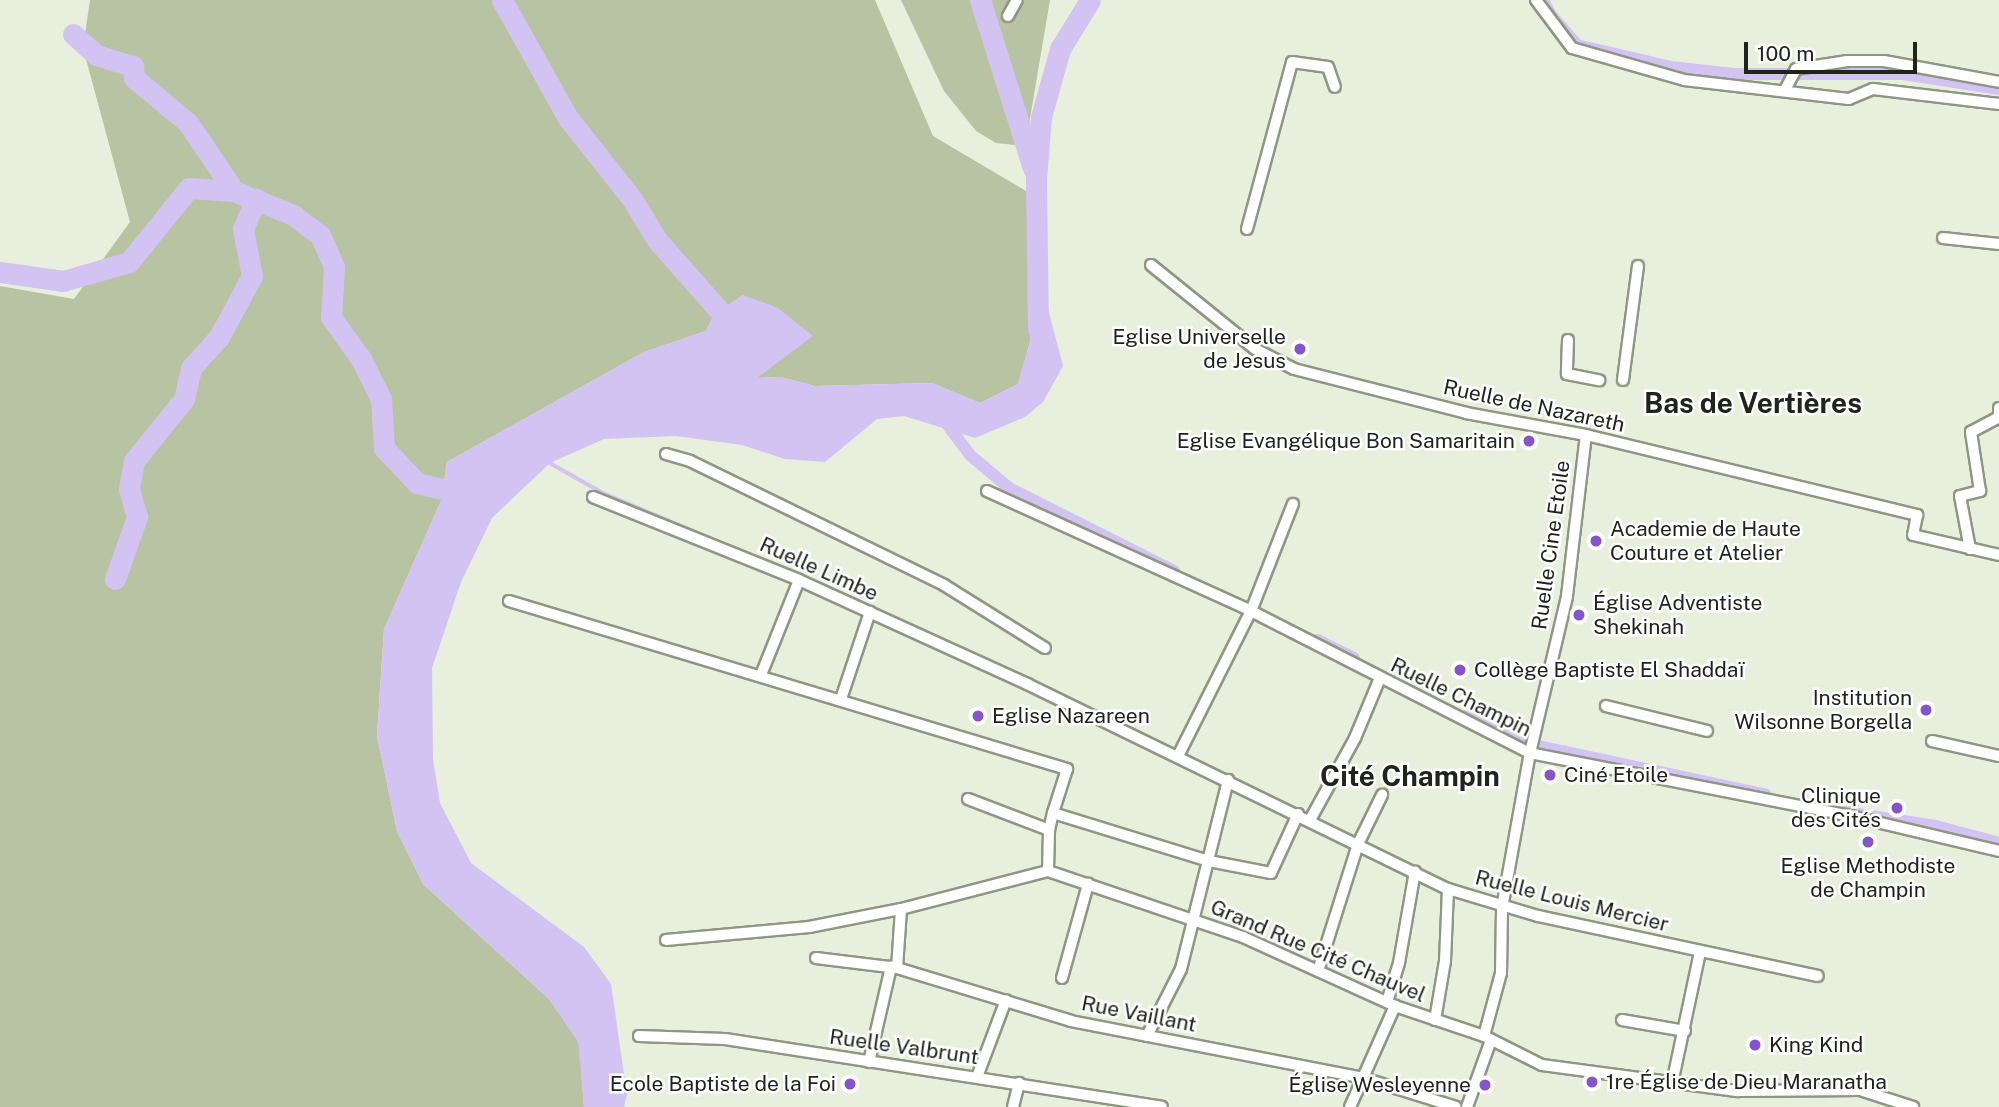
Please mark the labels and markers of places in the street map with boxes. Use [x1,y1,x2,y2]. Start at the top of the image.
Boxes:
place label: Eglise Universelle de Jesus [1112,324,1286,374]
marker: Eglise Universelle de Jesus [1292,341,1308,357]
place label: Eglise Evangélique Bon Samaritain [1176,428,1515,454]
marker: Eglise Evangélique Bon Samaritain [1521,433,1537,449]
place label: Academie de Haute Couture et Atelier [1610,516,1801,566]
marker: Academie de Haute Couture et Atelier [1588,533,1604,549]
place label: Église Adventiste Shekinah [1593,590,1763,640]
marker: Église Adventiste Shekinah [1571,607,1587,623]
place label: Collège Baptiste El Shaddaï [1474,657,1745,683]
marker: Collège Baptiste El Shaddaï [1452,662,1468,678]
place label: Institution Wilsonne Borgella [1734,685,1912,735]
marker: Institution Wilsonne Borgella [1918,702,1934,718]
place label: Eglise Nazareen [992,703,1150,729]
marker: Eglise Nazareen [970,708,986,724]
place label: Ciné Etoile [1564,762,1668,788]
marker: Ciné Etoile [1542,767,1558,783]
place label: Clinique des Cités [1791,783,1881,833]
marker: Clinique des Cités [1887,798,1907,818]
marker: Eglise Methodiste de Champin [1860,834,1876,850]
place label: Eglise Methodiste de Champin [1781,853,1955,903]
place label: King Kind [1769,1032,1863,1058]
marker: King Kind [1747,1037,1763,1053]
place label: 1re Église de Dieu Maranatha [1606,1069,1888,1095]
place label: Ecole Baptiste de la Foi [609,1071,836,1097]
place label: Église Wesleyenne [1288,1072,1471,1098]
marker: 1re Église de Dieu Maranatha [1584,1074,1600,1090]
marker: Ecole Baptiste de la Foi [842,1076,858,1092]
marker: Église Wesleyenne [1477,1077,1493,1093]

